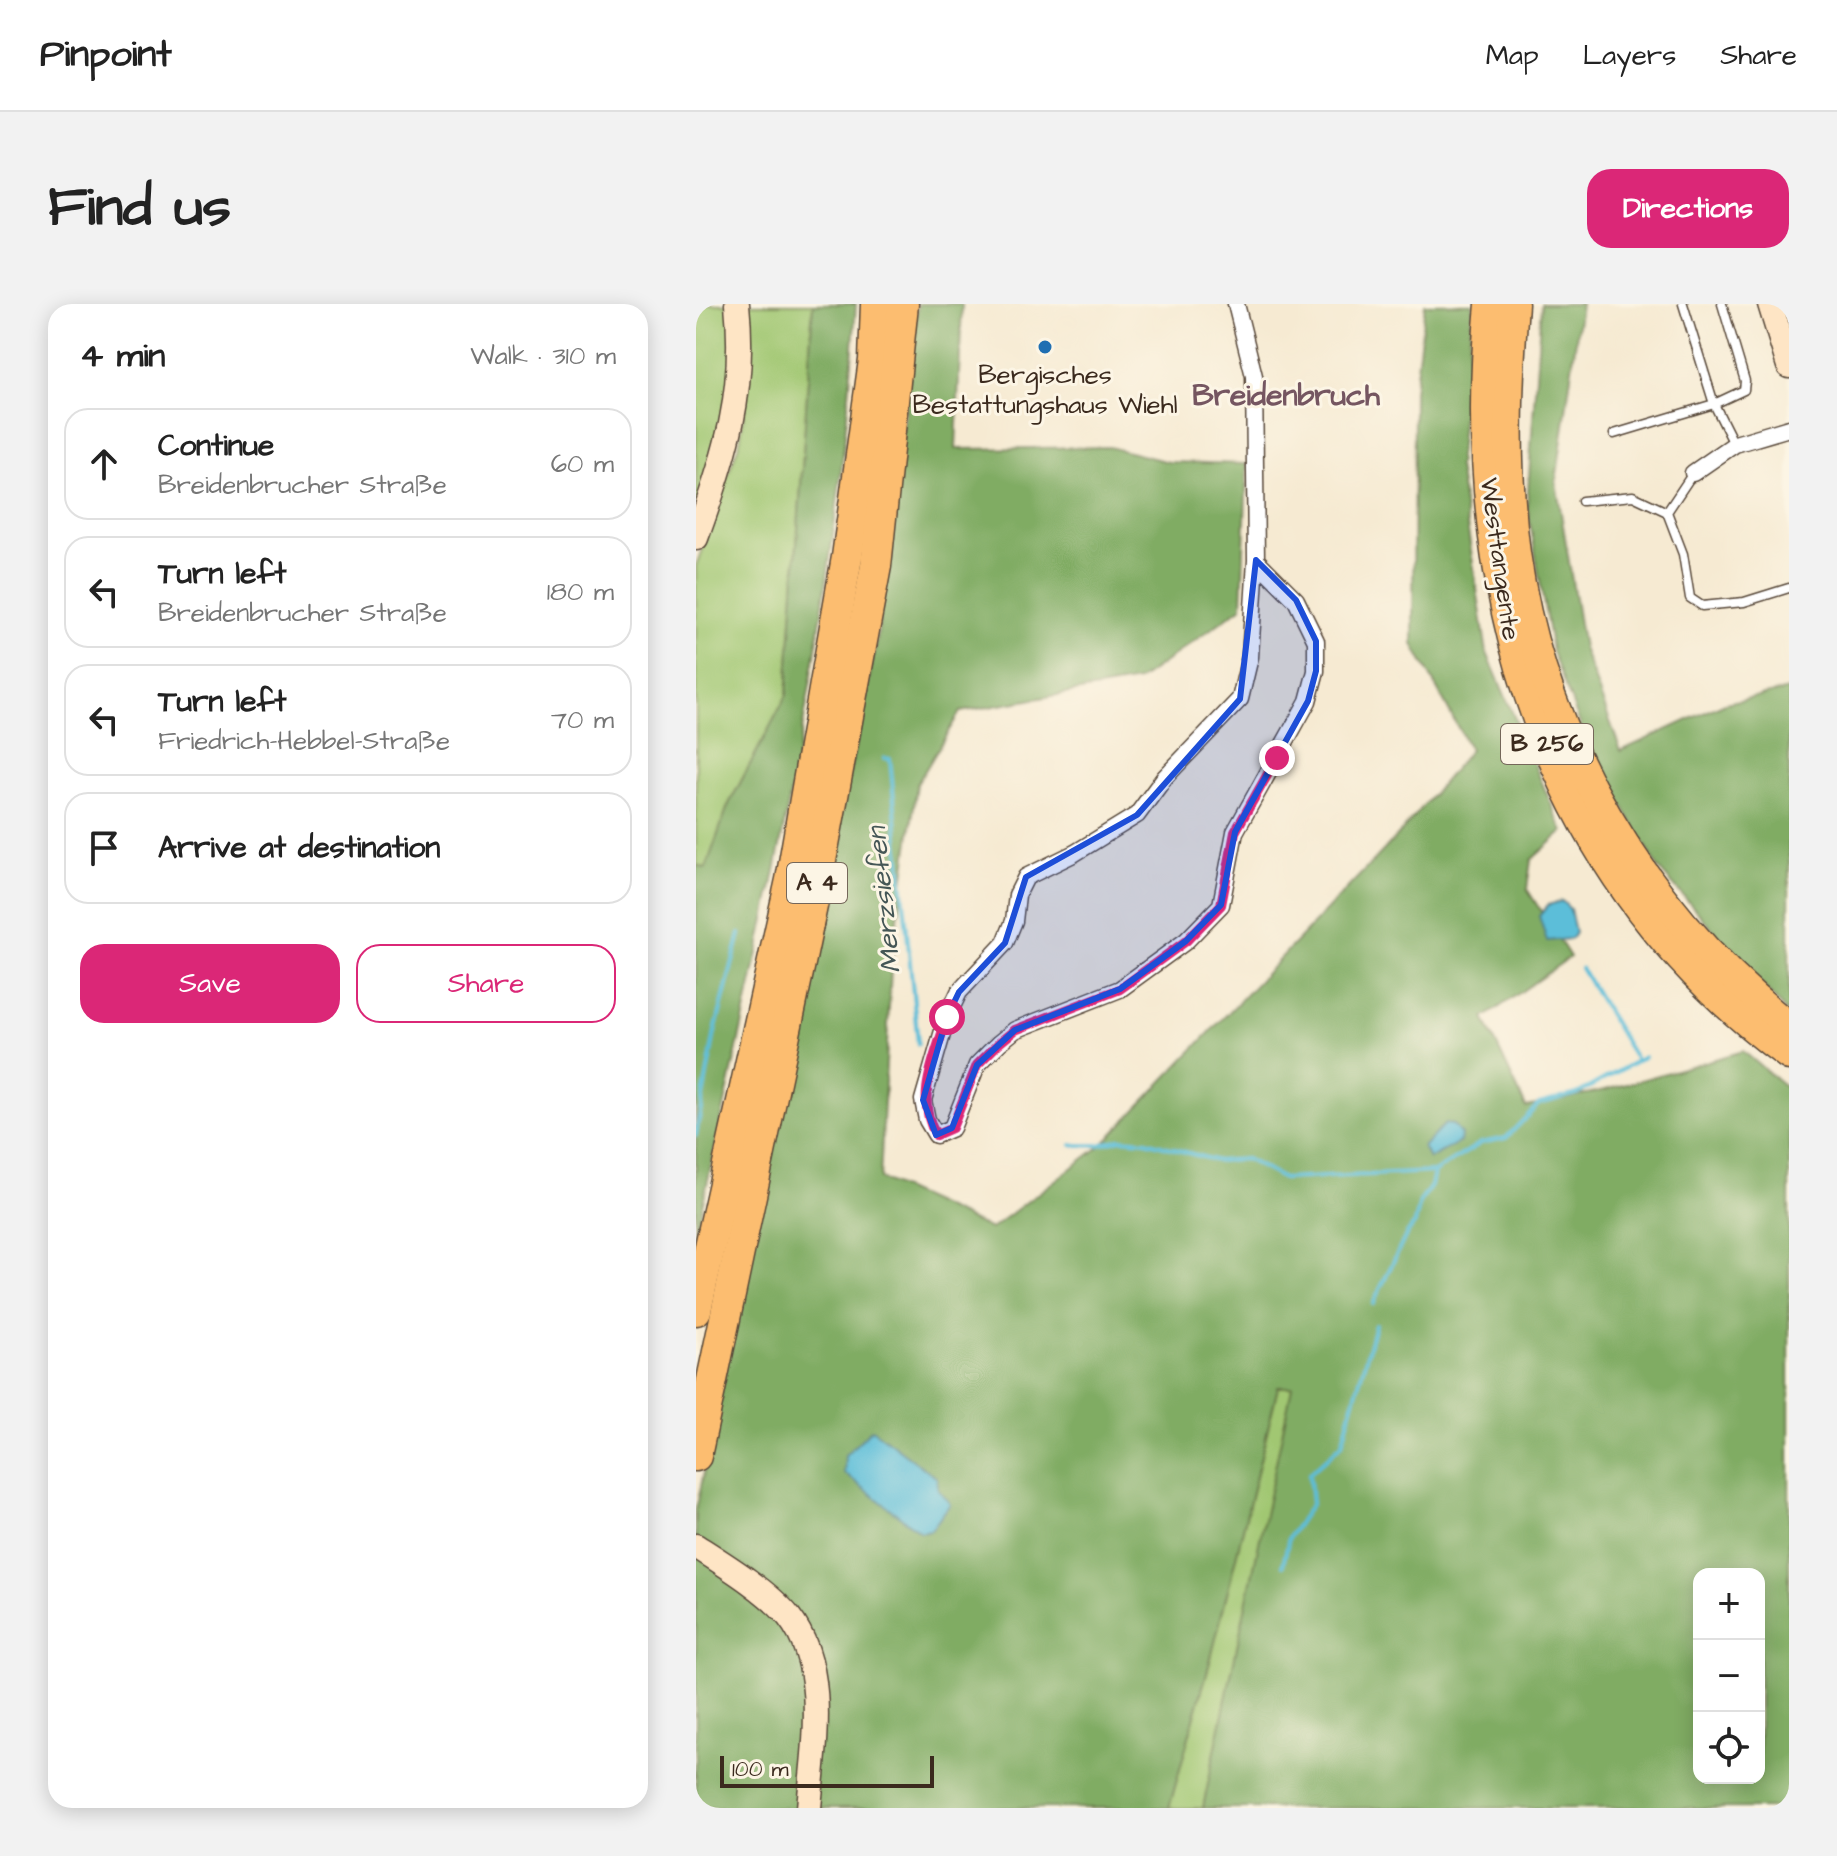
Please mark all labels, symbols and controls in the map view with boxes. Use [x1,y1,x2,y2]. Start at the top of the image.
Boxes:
text: Pinpoint [40,29,172,81]
text: Map [1486,36,1539,75]
text: Layers [1583,36,1676,75]
text: Share [1720,36,1797,75]
text: Find us [48,169,231,247]
button: Directions [1587,169,1789,248]
text: 4 min [80,332,165,380]
text: Walk · 310 m [470,338,616,374]
marker: Bergisches Bestattungshaus Wiehl [1036,338,1054,356]
place label: Bergisches Bestattungshaus Wiehl [912,357,1178,425]
district label: Breidenbruch [1192,375,1381,417]
text: Continue [158,425,274,467]
icon: ahead [82,442,126,486]
text: 60 m [551,446,614,482]
text: Breidenbrucher Straße [158,467,447,503]
street label: Westtangente [1469,475,1529,643]
text: Turn left [158,553,286,595]
icon: left [82,570,126,614]
text: 180 m [547,574,614,610]
text: Breidenbrucher Straße [158,595,447,631]
text: Turn left [158,681,286,723]
icon: left [82,698,126,742]
text: 70 m [551,702,614,738]
text: Friedrich-Hebbel-Straße [158,723,450,759]
road number: B 256 [1501,724,1593,764]
route end [1259,740,1295,776]
water label: Merzsiefen [857,823,911,975]
icon: arrive [82,826,126,870]
text: Arrive at destination [158,827,440,869]
road number: A 4 [787,863,847,903]
button: Save [80,944,340,1023]
button: Share [356,944,616,1023]
route start [929,999,965,1035]
map controls [1693,1568,1765,1784]
button: + [1693,1568,1765,1640]
button: − [1693,1640,1765,1712]
button: locate [1693,1712,1765,1784]
scale bar [720,1752,934,1788]
text: 100 m [732,1754,789,1785]

